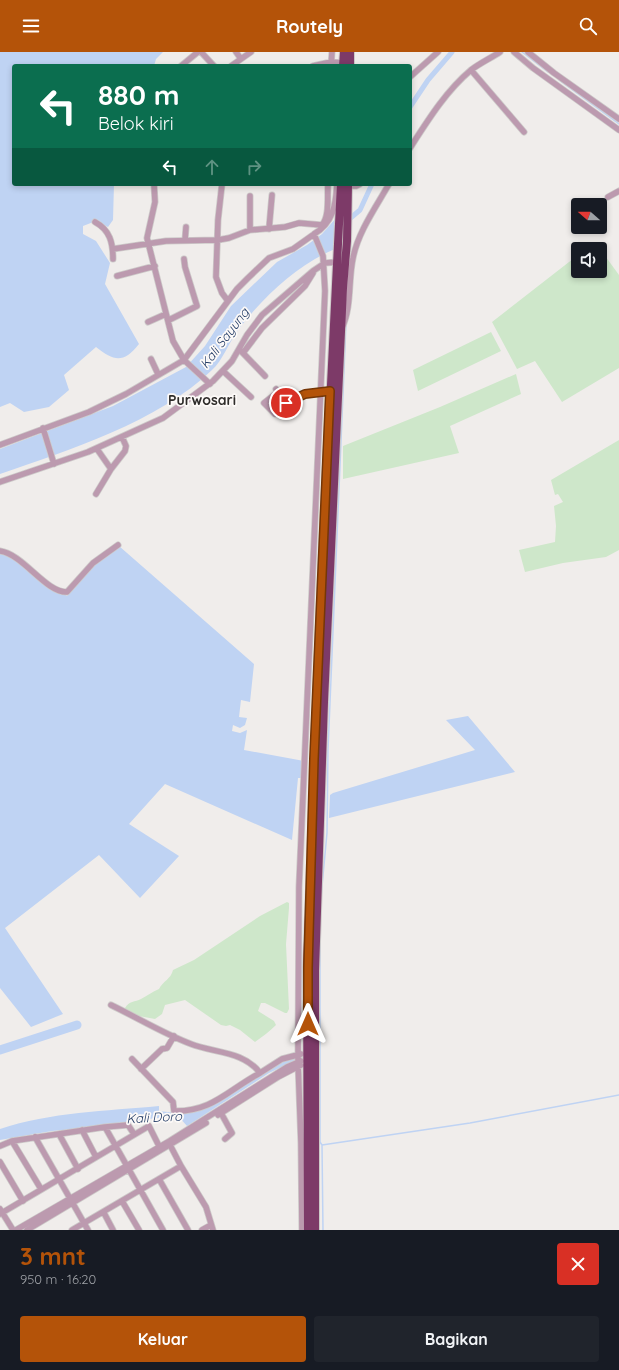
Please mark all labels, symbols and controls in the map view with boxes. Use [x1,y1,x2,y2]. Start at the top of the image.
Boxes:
icon: menu [20,15,42,37]
text: Routely [276,15,343,38]
icon: search [577,15,599,37]
text: 880 m [98,77,180,112]
icon: left [32,80,84,132]
text: Belok kiri [98,112,174,135]
icon: left [159,156,181,178]
icon: ahead [201,156,223,178]
icon: right [243,156,265,178]
north arrow [571,198,607,234]
map controls [571,198,607,278]
button: sound [571,242,607,278]
water label: Kali Sayung [196,304,252,371]
pin [269,386,303,420]
district label: Purwosari [168,391,236,409]
icon: arrive [275,392,297,414]
position arrow [287,1003,329,1045]
water label: Kali Doro [126,1107,183,1126]
text: 3 mnt [20,1241,86,1271]
button: close [557,1243,599,1285]
text: 950 m · 16:20 [20,1271,96,1287]
button: Keluar [20,1316,306,1362]
button: Bagikan [314,1316,599,1362]

